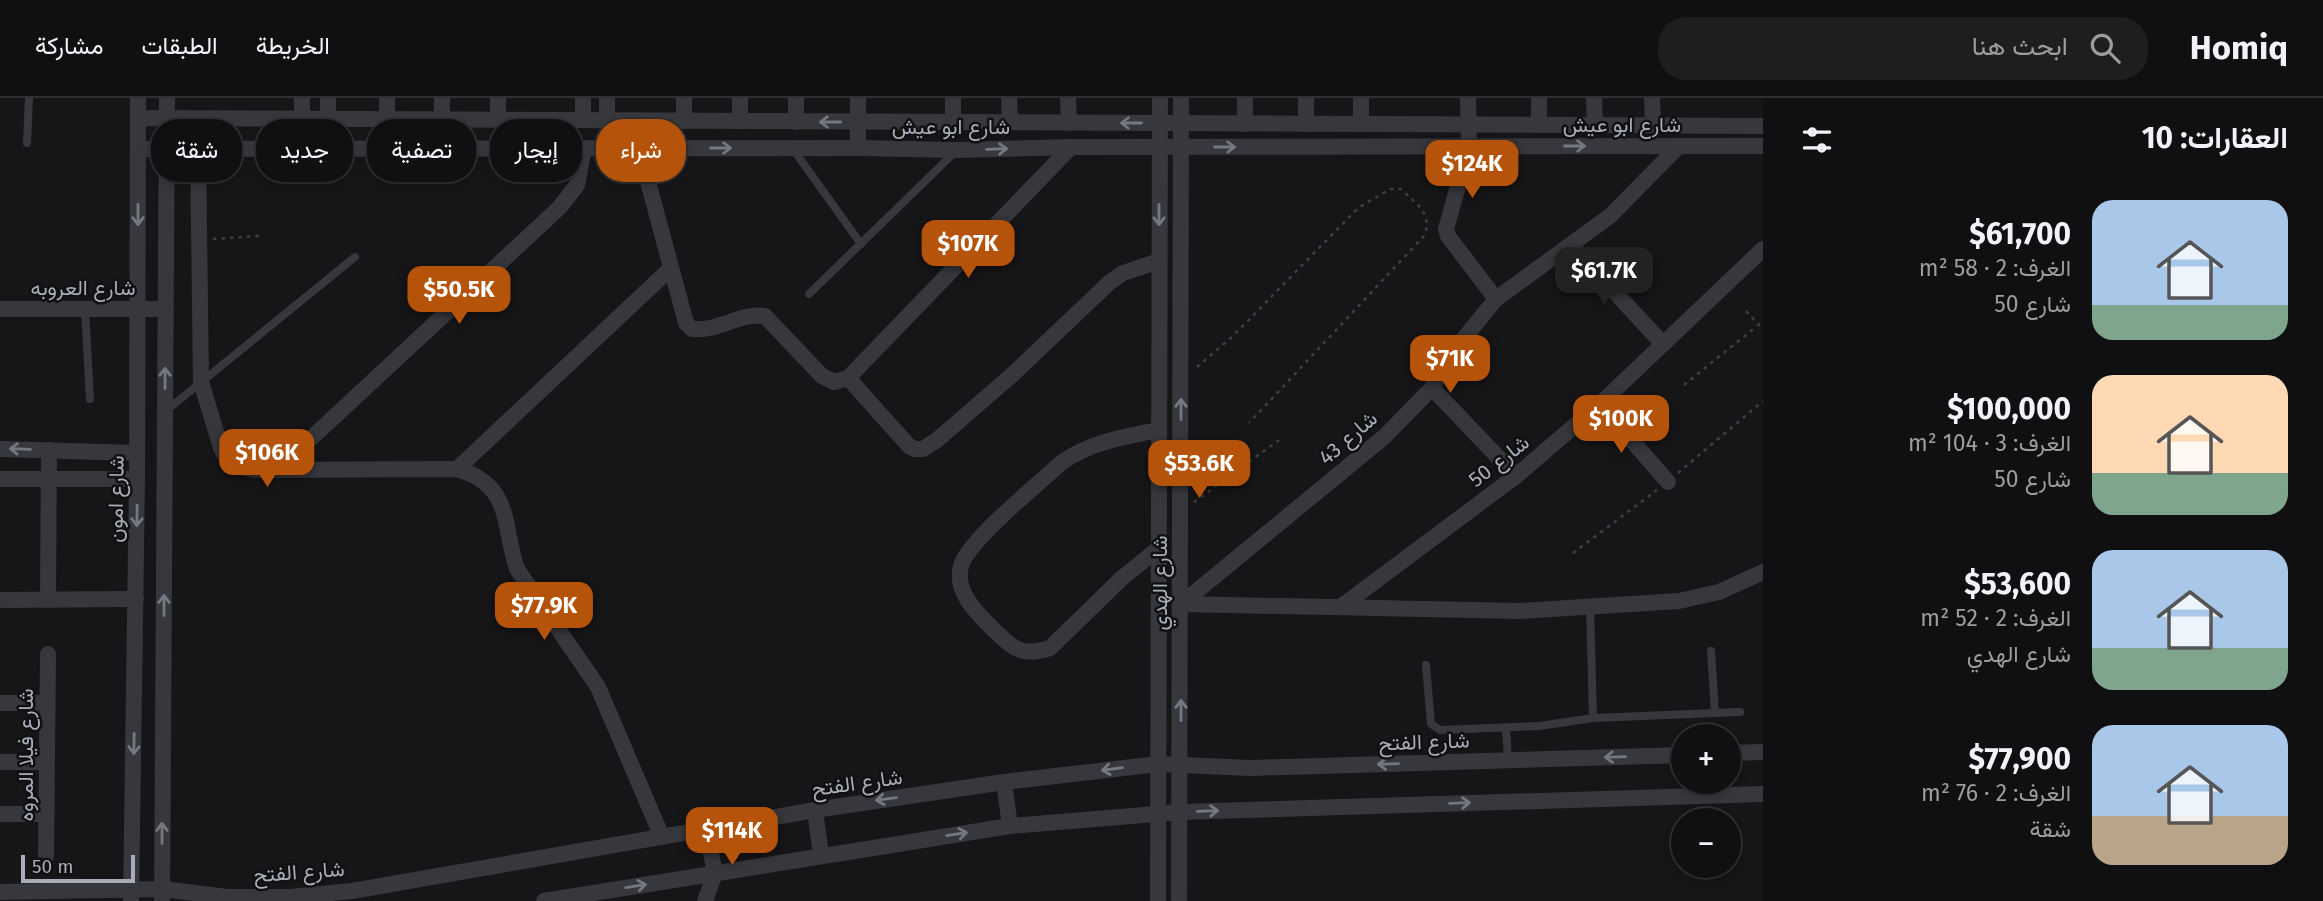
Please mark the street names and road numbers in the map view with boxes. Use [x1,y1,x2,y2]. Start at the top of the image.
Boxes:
street label: شارع ابو عيش [1563,112,1681,139]
street label: شارع ابو عيش [892,114,1010,141]
street label: شارع العروبه [31,275,135,302]
street label: شارع 43 [1313,406,1383,471]
street label: شارع 50 [1463,429,1535,494]
street label: شارع امون [102,455,131,543]
street label: شارع الهدي [1147,535,1177,631]
street label: شارع فيلا المروه [13,688,40,822]
street label: شارع الفتح [1378,727,1470,758]
street label: شارع الفتح [810,764,904,803]
street label: شارع الفتح [253,856,345,889]

